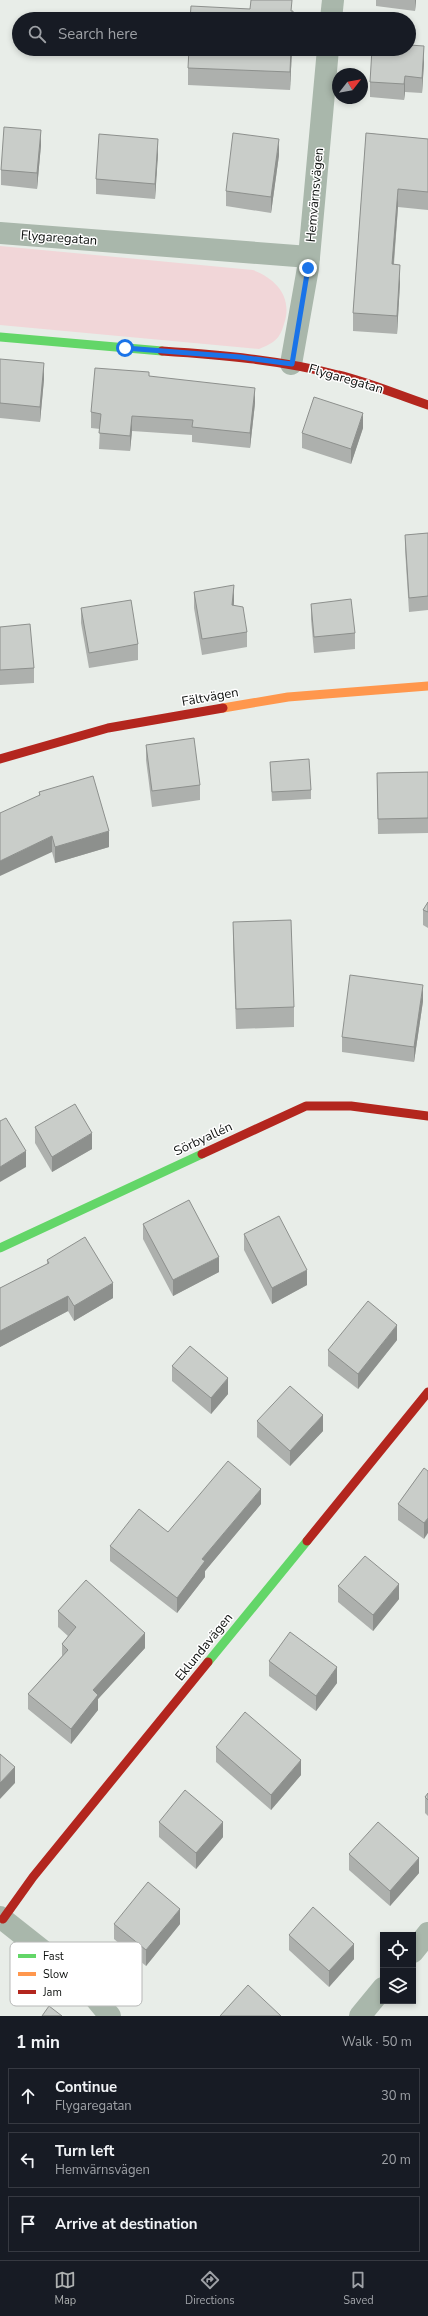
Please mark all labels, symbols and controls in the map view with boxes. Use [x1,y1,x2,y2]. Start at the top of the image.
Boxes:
search box [12,12,416,56]
icon: search [26,23,48,45]
text: Search here [58,24,138,44]
north arrow [332,68,368,104]
street label: Hemvärnsvägen [302,147,328,243]
street label: Flygaregatan [20,226,98,250]
route end [299,259,317,277]
route start [116,339,134,357]
street label: Flygaregatan [307,360,385,398]
street label: Fältvägen [180,683,240,711]
street label: Sörbyallén [171,1118,235,1160]
street label: Eklundavägen [171,1609,237,1685]
map controls [380,1932,416,2004]
button: locate [380,1932,416,1968]
legend [10,1942,142,2006]
text: Fast [43,1949,64,1964]
text: Slow [43,1967,68,1982]
button: layers [380,1968,416,2004]
text: Jam [42,1985,62,2000]
text: 1 min [16,2031,60,2054]
text: Walk · 50 m [341,2033,412,2051]
text: Continue [55,2077,117,2097]
icon: ahead [17,2085,39,2107]
text: 30 m [381,2087,411,2105]
text: Flygaregatan [55,2097,132,2115]
text: Turn left [55,2141,114,2161]
icon: left [17,2149,39,2171]
text: 20 m [381,2151,411,2169]
text: Hemvärnsvägen [55,2161,150,2179]
icon: arrive [17,2213,39,2235]
text: Arrive at destination [55,2214,198,2234]
tab: Map [54,2269,76,2308]
tab: Directions [185,2269,235,2308]
tab: Saved [343,2269,374,2308]

